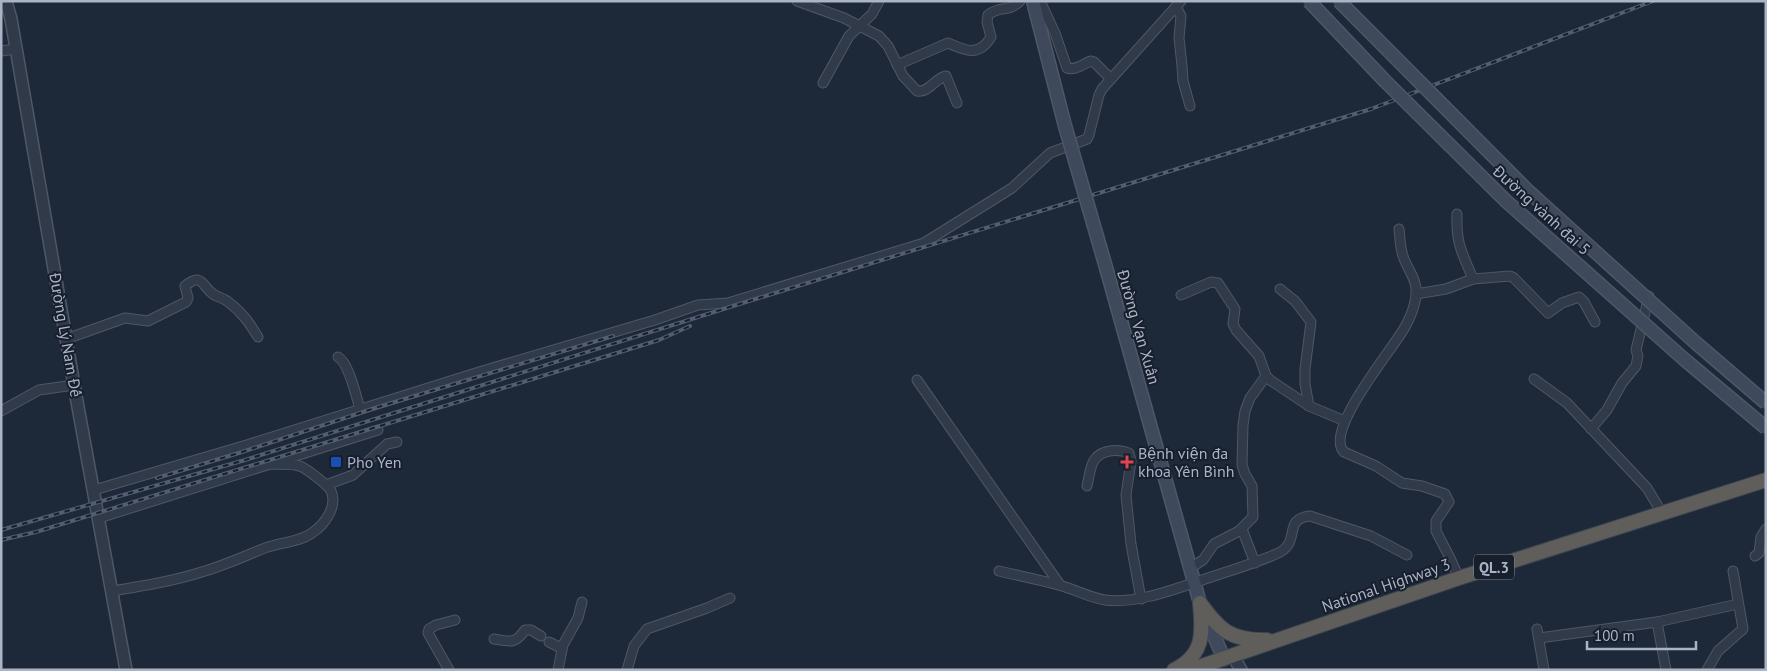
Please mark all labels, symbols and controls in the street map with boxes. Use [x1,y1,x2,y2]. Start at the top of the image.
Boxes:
street label: Đường vành đai 5 [1488,160,1595,259]
street label: Đường Vạn Xuân [1113,266,1165,387]
street label: Đường Lý Nam Đế [45,270,87,399]
place label: Bệnh viện đa khoa Yên Bình [1138,443,1235,481]
place label: Pho Yen [347,452,402,472]
marker: Pho Yen [329,455,343,469]
marker: Bệnh viện đa khoa Yên Bình [1120,455,1134,469]
street label: National Highway 3 [1319,554,1453,616]
road number: QL.3 [1474,554,1514,580]
scale bar [1587,618,1696,650]
text: 100 m [1594,626,1635,645]

